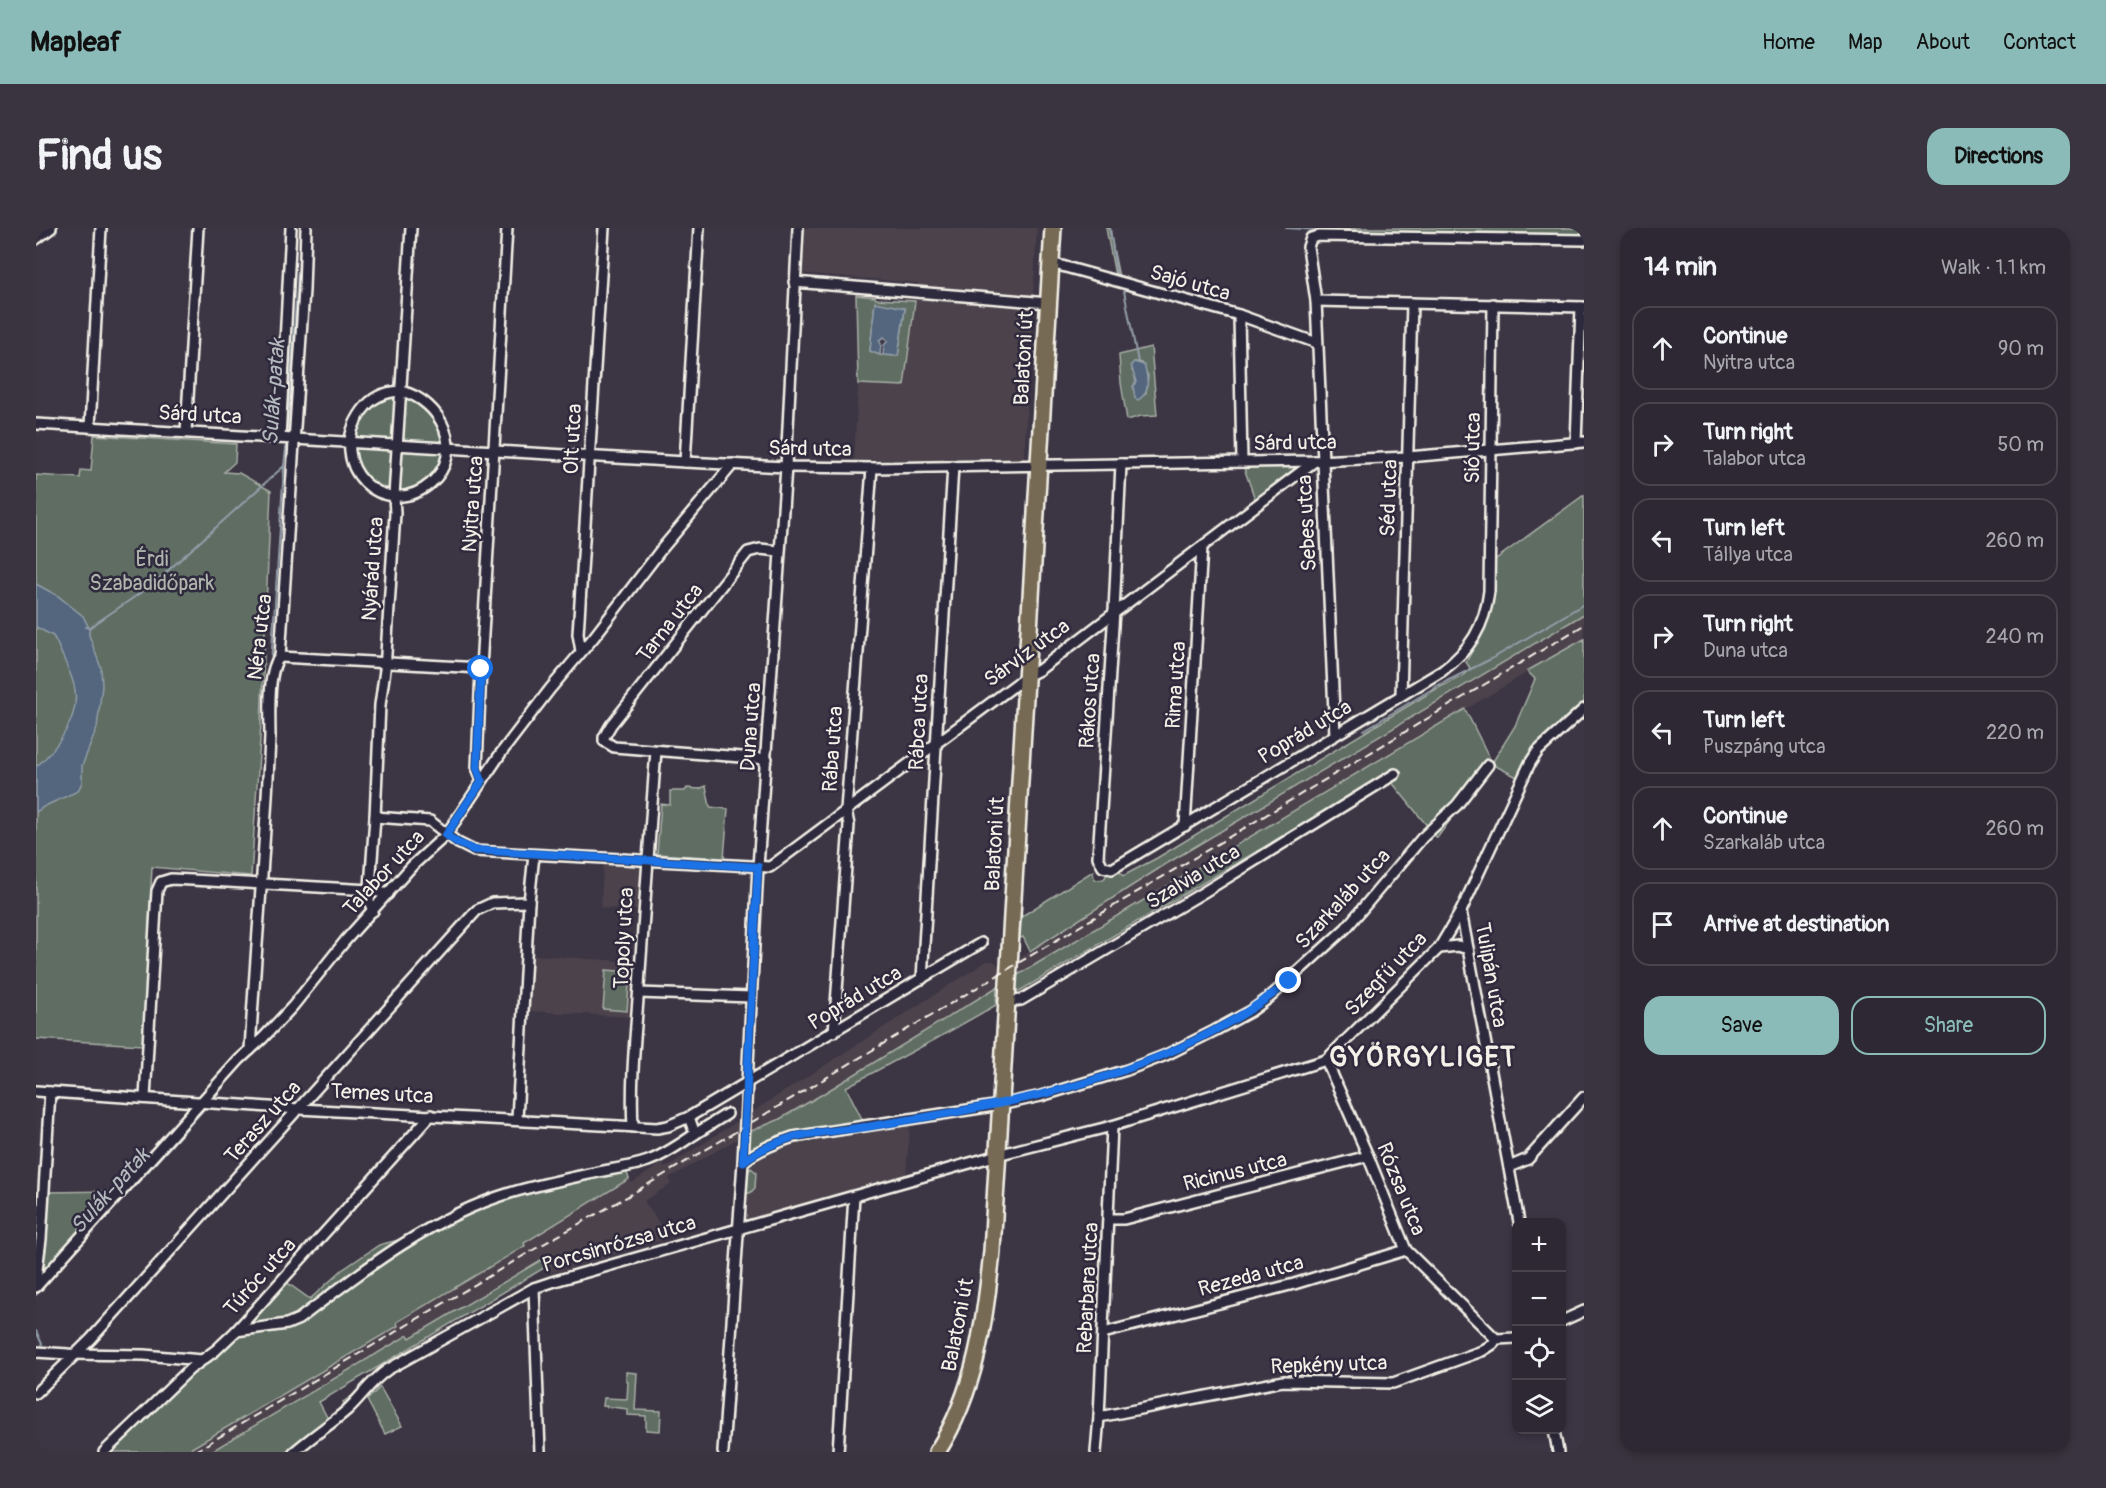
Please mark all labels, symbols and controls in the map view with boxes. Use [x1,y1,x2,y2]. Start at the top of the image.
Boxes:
text: Mapleaf [30,25,121,60]
text: Home [1762,29,1815,56]
text: Map [1848,29,1883,56]
text: About [1916,29,1970,56]
text: Contact [2003,29,2076,56]
button: Directions [1927,128,2070,185]
text: Find us [36,130,162,182]
text: 14 min [1644,251,1717,283]
text: Walk · 1.1 km [1941,255,2046,280]
street label: Sajó utca [1147,259,1233,307]
street label: Balatoni út [1008,309,1040,406]
text: Continue [1703,322,1787,350]
icon: ahead [1646,332,1679,365]
water label: Sulák-patak [256,336,292,446]
text: 90 m [1998,336,2044,361]
text: Nyitra utca [1703,350,1795,375]
street label: Sárd utca [158,399,242,431]
street label: Olt utca [558,403,588,475]
street label: Sió utca [1459,412,1487,484]
text: Turn right [1703,418,1793,446]
icon: right [1646,428,1679,461]
street label: Sárd utca [1253,429,1337,457]
text: 50 m [1997,432,2044,457]
street label: Sárd utca [768,435,852,463]
text: Talabor utca [1703,446,1806,471]
street label: Nyitra utca [456,455,490,553]
street label: Séd utca [1374,459,1404,537]
street label: Sebes utca [1291,474,1323,572]
text: Turn left [1703,514,1785,542]
street label: Nyárád utca [356,516,390,622]
icon: left [1646,524,1679,557]
text: 260 m [1985,528,2044,553]
text: Tállya utca [1703,542,1793,567]
park label: Érdi Szabadidőpark [90,546,215,597]
street label: Tarna utca [631,578,709,668]
street label: Néra utca [241,592,279,682]
text: Turn right [1703,610,1793,638]
street label: Sárvíz utca [979,613,1075,693]
icon: right [1646,620,1679,653]
text: 240 m [1985,624,2044,649]
text: Duna utca [1703,638,1788,663]
street label: Rima utca [1159,640,1193,730]
street label: Rákos utca [1073,652,1107,750]
route start [467,655,493,681]
street label: Rábca utca [903,673,935,771]
street label: Duna utca [734,682,768,772]
street label: Poprád utca [1253,693,1357,771]
street label: Rába utca [817,705,849,793]
text: Turn left [1703,706,1785,734]
icon: left [1646,716,1679,749]
text: 220 m [1986,720,2044,745]
text: Puszpáng utca [1703,734,1826,759]
street label: Balatoni út [979,795,1011,892]
text: Continue [1703,802,1787,830]
icon: ahead [1646,812,1679,845]
text: 260 m [1985,816,2044,841]
street label: Talabor utca [337,824,431,922]
text: Szarkaláb utca [1703,830,1825,855]
street label: Szalvia utca [1141,838,1245,916]
street label: Szarkaláb utca [1289,843,1397,955]
street label: Topoly utca [608,887,640,989]
icon: arrive [1646,908,1679,941]
text: Arrive at destination [1703,910,1889,938]
street label: Tulipán utca [1469,920,1513,1030]
street label: Szegfű utca [1339,926,1433,1022]
street label: Poprád utca [803,959,907,1037]
route end [1275,967,1301,993]
button: Save [1644,996,1839,1055]
button: Share [1851,996,2046,1055]
district label: GYÖRGYLIGET [1329,1041,1517,1074]
street label: Terasz utca [219,1075,307,1169]
street label: Temes utca [330,1078,434,1110]
street label: Rózsa utca [1370,1139,1432,1239]
water label: Sulák-patak [64,1141,157,1240]
street label: Ricinus utca [1180,1146,1290,1198]
street label: Porcsinrózsa utca [539,1209,699,1279]
map controls [1512,1218,1566,1434]
button: + [1512,1218,1566,1272]
street label: Rebarbara utca [1071,1222,1105,1354]
street label: Túróc utca [218,1232,302,1322]
street label: Rezeda utca [1195,1249,1307,1303]
button: − [1512,1272,1566,1326]
street label: Balatoni út [936,1275,980,1374]
button: locate [1512,1326,1566,1380]
street label: Repkény utca [1270,1349,1388,1381]
button: layers [1512,1380,1566,1434]

